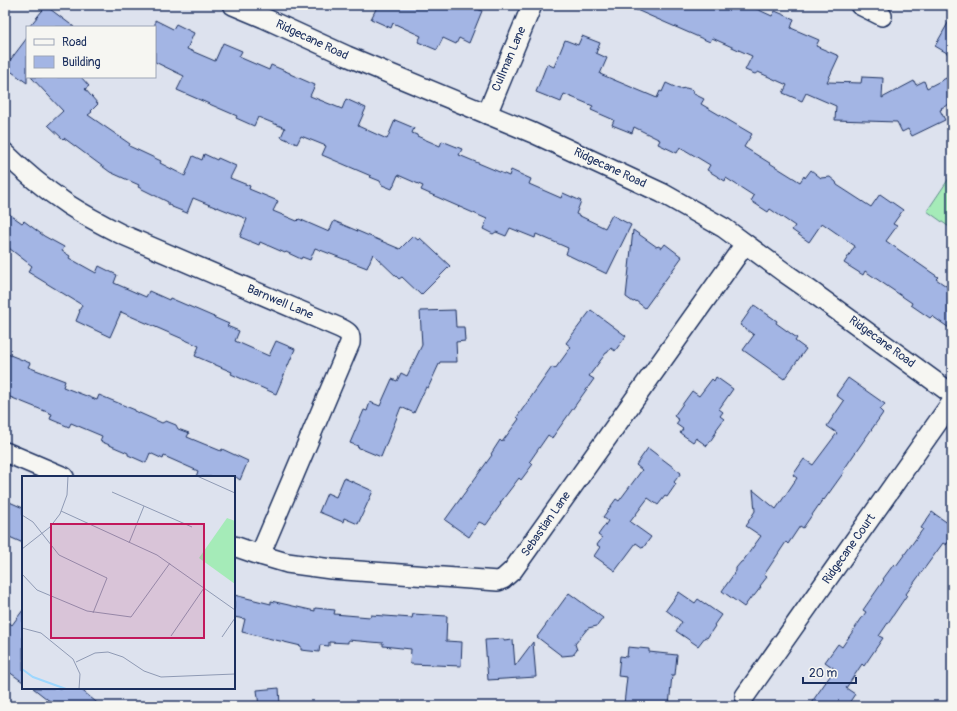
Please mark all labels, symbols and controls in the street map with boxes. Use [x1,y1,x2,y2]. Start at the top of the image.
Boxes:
street label: Ridgecane Road [273,17,351,63]
street label: Cullman Lane [489,24,529,94]
legend [26,26,156,78]
text: Road [62,35,87,50]
text: Building [62,55,101,70]
street label: Ridgecane Road [571,145,649,191]
street label: Barnwell Lane [245,281,315,323]
street label: Ridgecane Road [846,313,918,371]
inset map [22,476,235,689]
street label: Sebastian Lane [518,488,574,559]
street label: Ridgecane Court [819,511,879,587]
scale bar [803,659,856,685]
text: 20 m [809,666,838,681]

